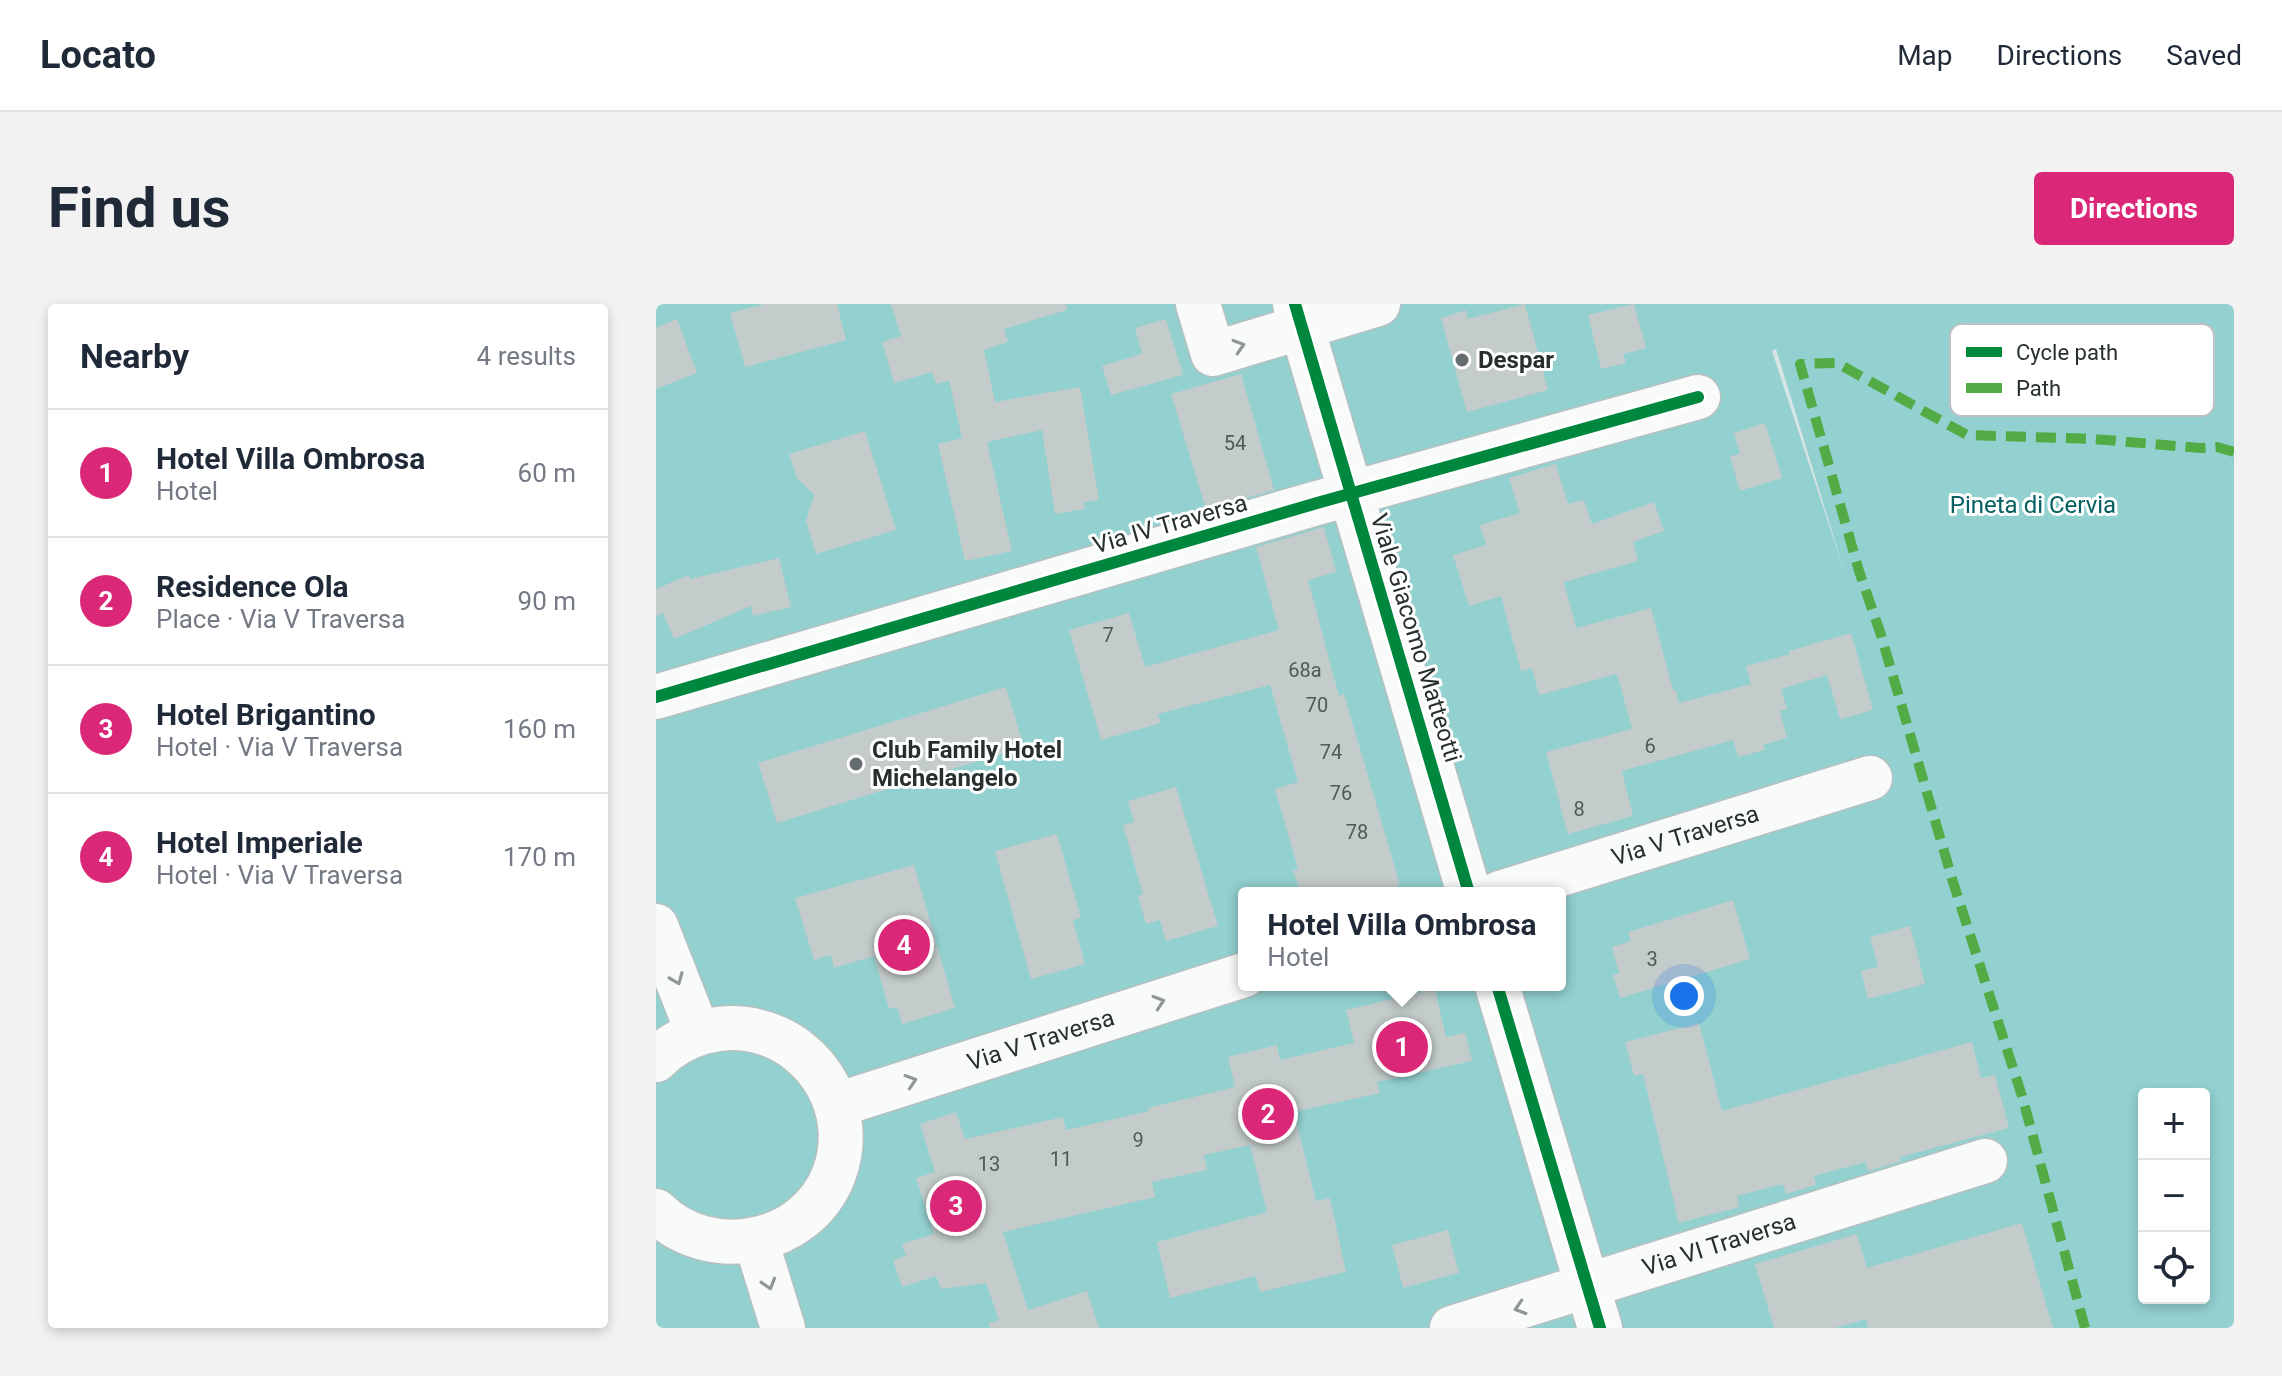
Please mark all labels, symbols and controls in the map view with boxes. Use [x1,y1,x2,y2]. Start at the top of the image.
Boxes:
text: Locato [40,33,156,77]
text: Map [1897,39,1953,72]
text: Directions [1997,39,2122,72]
text: Saved [2166,39,2242,72]
button: Directions [2034,172,2234,245]
text: Find us [48,175,231,241]
legend [1950,324,2214,416]
text: Nearby [80,336,189,376]
one-way arrow [1231,339,1245,355]
text: Cycle path [2016,340,2118,365]
text: 4 results [477,341,576,371]
place label: Despar [1478,346,1554,374]
marker: Despar [1453,351,1471,369]
text: Path [2016,376,2061,401]
house number: 54 [1224,431,1246,455]
text: Hotel Villa Ombrosa [156,441,425,476]
text: 1 [99,458,113,488]
text: 60 m [518,458,576,488]
text: Hotel [156,476,218,506]
street label: Via IV Traversa [1090,489,1250,559]
park label: Pineta di Cervia [1950,491,2116,519]
street label: Viale Giacomo Matteotti [1365,510,1467,766]
text: Residence Ola [156,569,349,604]
text: 2 [99,586,113,616]
text: 90 m [518,586,576,616]
text: Place · Via V Traversa [156,604,405,634]
house number: 7 [1102,623,1114,647]
house number: 68a [1288,658,1322,682]
house number: 70 [1306,693,1328,717]
text: Hotel Brigantino [156,697,376,732]
text: 3 [99,714,113,744]
text: 160 m [503,714,576,744]
text: Hotel · Via V Traversa [156,732,403,762]
house number: 6 [1644,734,1656,758]
place label: Club Family Hotel Michelangelo [872,736,1062,792]
house number: 74 [1320,740,1342,764]
marker: Club Family Hotel Michelangelo [847,755,865,773]
house number: 76 [1330,781,1352,805]
house number: 8 [1573,797,1585,821]
street label: Via V Traversa [1608,799,1762,871]
house number: 78 [1346,820,1368,844]
text: Hotel Imperiale [156,825,363,860]
text: 4 [99,842,113,872]
text: 170 m [503,842,576,872]
text: Hotel · Via V Traversa [156,860,403,890]
popup [1238,887,1566,991]
text: Hotel Villa Ombrosa [1267,907,1537,942]
pin: 4 [878,915,930,975]
text: Hotel [1267,942,1329,972]
house number: 3 [1646,947,1658,971]
one-way arrow [668,971,684,985]
your location [1664,976,1704,1016]
one-way arrow [1151,995,1165,1011]
street label: Via V Traversa [964,1003,1118,1076]
pin: 1 [1376,1017,1428,1077]
one-way arrow [903,1075,917,1091]
pin: 2 [1242,1084,1294,1144]
map controls [2138,1088,2210,1304]
button: + [2138,1088,2210,1160]
house number: 9 [1132,1128,1144,1152]
house number: 11 [1050,1147,1072,1171]
house number: 13 [978,1152,1000,1176]
button: − [2138,1160,2210,1232]
pin: 3 [930,1176,982,1236]
street label: Via VI Traversa [1639,1207,1799,1281]
button: locate [2138,1232,2210,1304]
one-way arrow [760,1277,776,1291]
one-way arrow [1513,1299,1527,1315]

